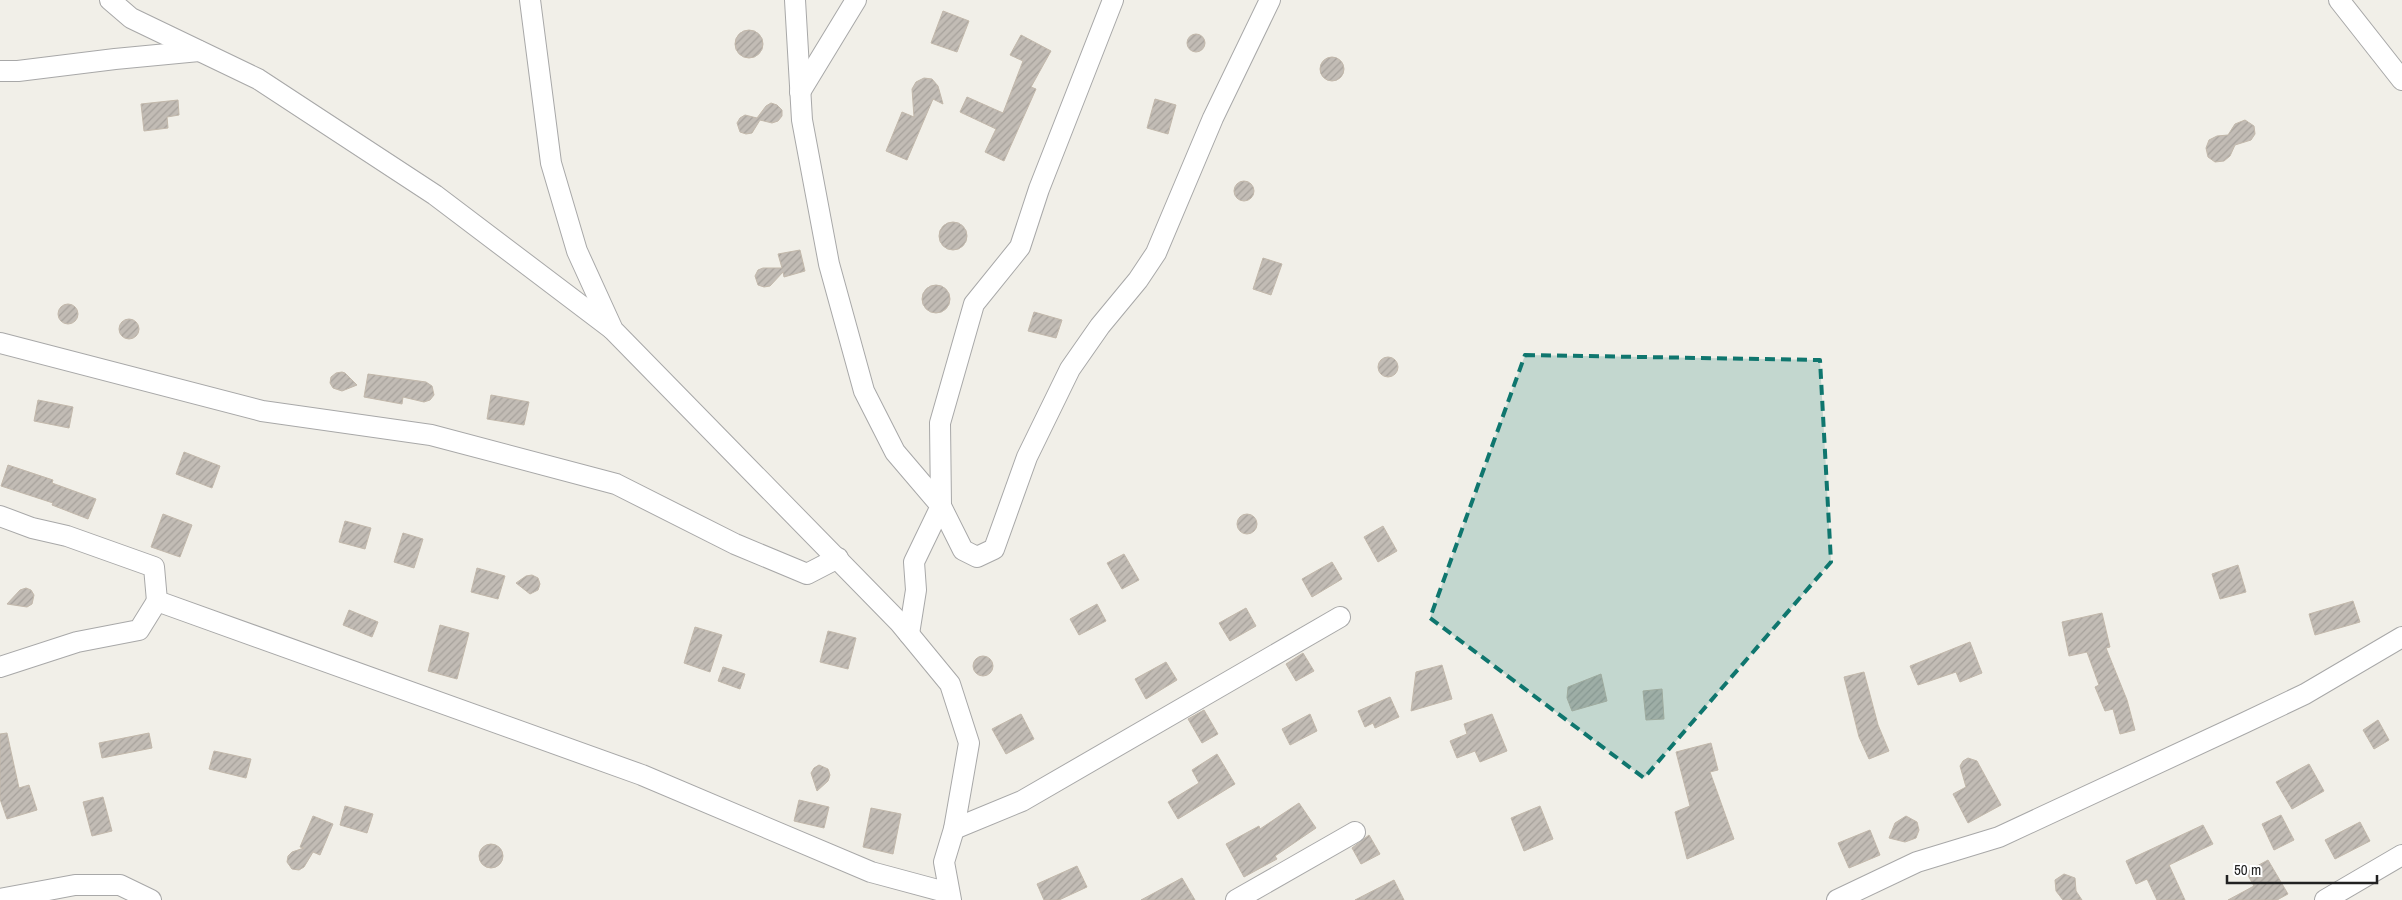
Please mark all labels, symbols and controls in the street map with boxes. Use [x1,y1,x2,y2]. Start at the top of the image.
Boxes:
scale bar [2227,852,2377,884]
text: 50 m [2234,859,2261,880]

